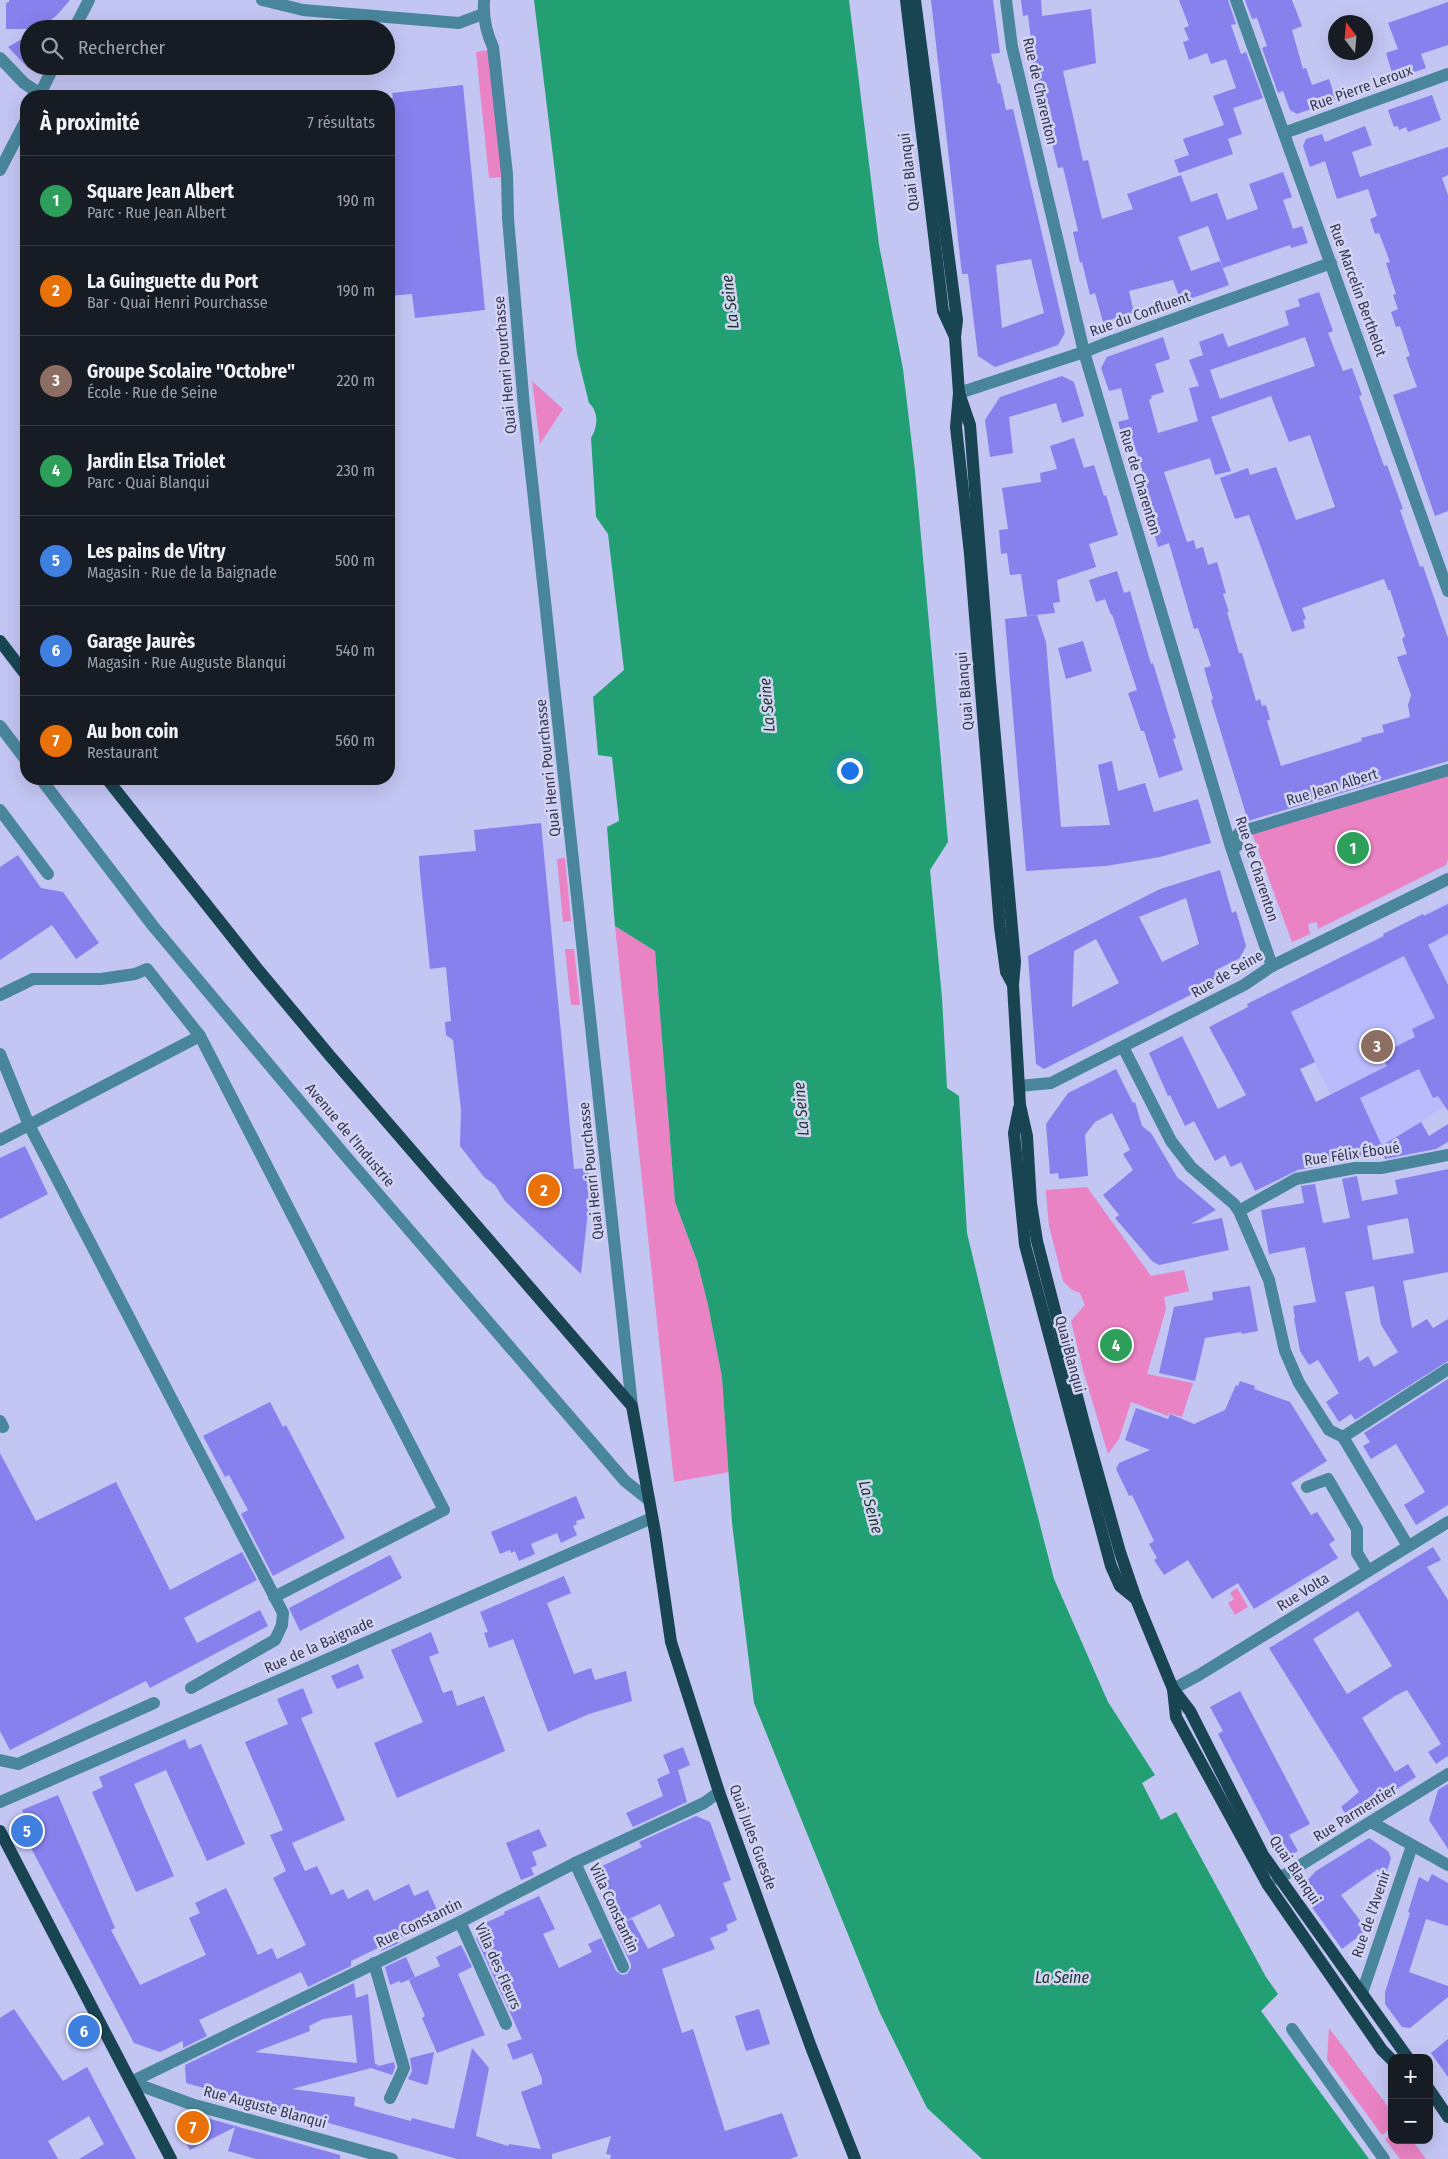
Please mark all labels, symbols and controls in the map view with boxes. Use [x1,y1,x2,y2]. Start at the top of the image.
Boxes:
north arrow [1328,15,1373,60]
search box [20,20,395,75]
icon: search [38,34,66,62]
text: Rechercher [78,36,165,59]
street label: Rue de Charenton [1019,36,1061,146]
street label: Rue Pierre Leroux [1307,61,1415,115]
text: À proximité [40,110,140,136]
text: 7 résultats [307,113,375,132]
street label: Quai Blanqui [895,132,923,212]
text: Square Jean Albert [87,180,234,203]
text: 1 [53,191,59,210]
text: 190 m [337,191,375,210]
text: Parc · Rue Jean Albert [87,203,226,222]
street label: Rue Marcelin Berthelot [1326,221,1390,359]
text: La Guinguette du Port [87,270,258,293]
water label: La Seine [717,274,743,330]
text: 2 [52,281,60,300]
text: 190 m [337,281,375,300]
street label: Rue du Confluent [1087,287,1193,341]
text: Bar · Quai Henri Pourchasse [87,293,268,312]
street label: Quai Henri Pourchasse [490,295,520,435]
text: Groupe Scolaire "Octobre" [87,360,295,383]
text: 3 [52,371,60,390]
text: 220 m [336,371,375,390]
text: École · Rue de Seine [87,383,217,402]
street label: Rue de Charenton [1115,427,1165,537]
text: Jardin Elsa Triolet [87,450,225,473]
text: 4 [52,461,60,480]
text: 230 m [336,461,375,480]
text: Parc · Quai Blanqui [87,473,209,492]
text: Les pains de Vitry [87,540,226,563]
text: 5 [52,551,60,570]
text: 500 m [335,551,375,570]
text: Magasin · Rue de la Baignade [87,563,277,582]
text: Garage Jaurès [87,630,195,653]
text: 6 [52,641,60,660]
text: 540 m [336,641,375,660]
street label: Quai Blanqui [953,651,977,731]
text: Magasin · Rue Auguste Blanqui [87,653,286,672]
water label: La Seine [755,677,779,733]
street label: Quai Henri Pourchasse [532,698,564,838]
text: Au bon coin [87,720,178,743]
text: 7 [53,731,59,750]
text: 560 m [335,731,375,750]
text: Restaurant [87,743,158,762]
your location [837,758,863,784]
street label: Rue Jean Albert [1284,765,1380,809]
street label: Rue de Charenton [1232,814,1282,924]
pin: 1 [1337,829,1369,867]
street label: Rue de Seine [1188,946,1266,1002]
pin: 3 [1361,1027,1393,1065]
street label: Avenue de l'Industrie [301,1079,399,1191]
water label: La Seine [789,1081,813,1137]
street label: Quai Henri Pourchasse [575,1101,607,1241]
street label: Rue Félix Éboué [1303,1138,1401,1170]
pin: 2 [528,1171,560,1209]
street label: Quai Blanqui [1051,1314,1089,1394]
pin: 4 [1100,1326,1132,1364]
water label: La Seine [855,1478,887,1536]
street label: Rue Volta [1274,1569,1332,1615]
street label: Rue de la Baignade [262,1613,376,1677]
street label: Rue Parmentier [1310,1780,1401,1846]
street label: Quai Jules Guesde [726,1782,780,1892]
pin: 5 [11,1812,43,1850]
street label: Quai Blanqui [1265,1832,1325,1908]
street label: Villa Constantin [585,1861,643,1955]
street label: Rue de l'Avenir [1348,1867,1395,1960]
street label: Rue Constantin [373,1894,465,1952]
street label: Villa des Fleurs [471,1920,525,2012]
water label: La Seine [1035,1968,1089,1987]
pin: 6 [68,2012,100,2050]
map controls [1388,2054,1433,2144]
button: + [1388,2054,1433,2099]
street label: Rue Auguste Blanqui [202,2082,328,2132]
button: − [1388,2099,1433,2144]
pin: 7 [177,2108,209,2146]

